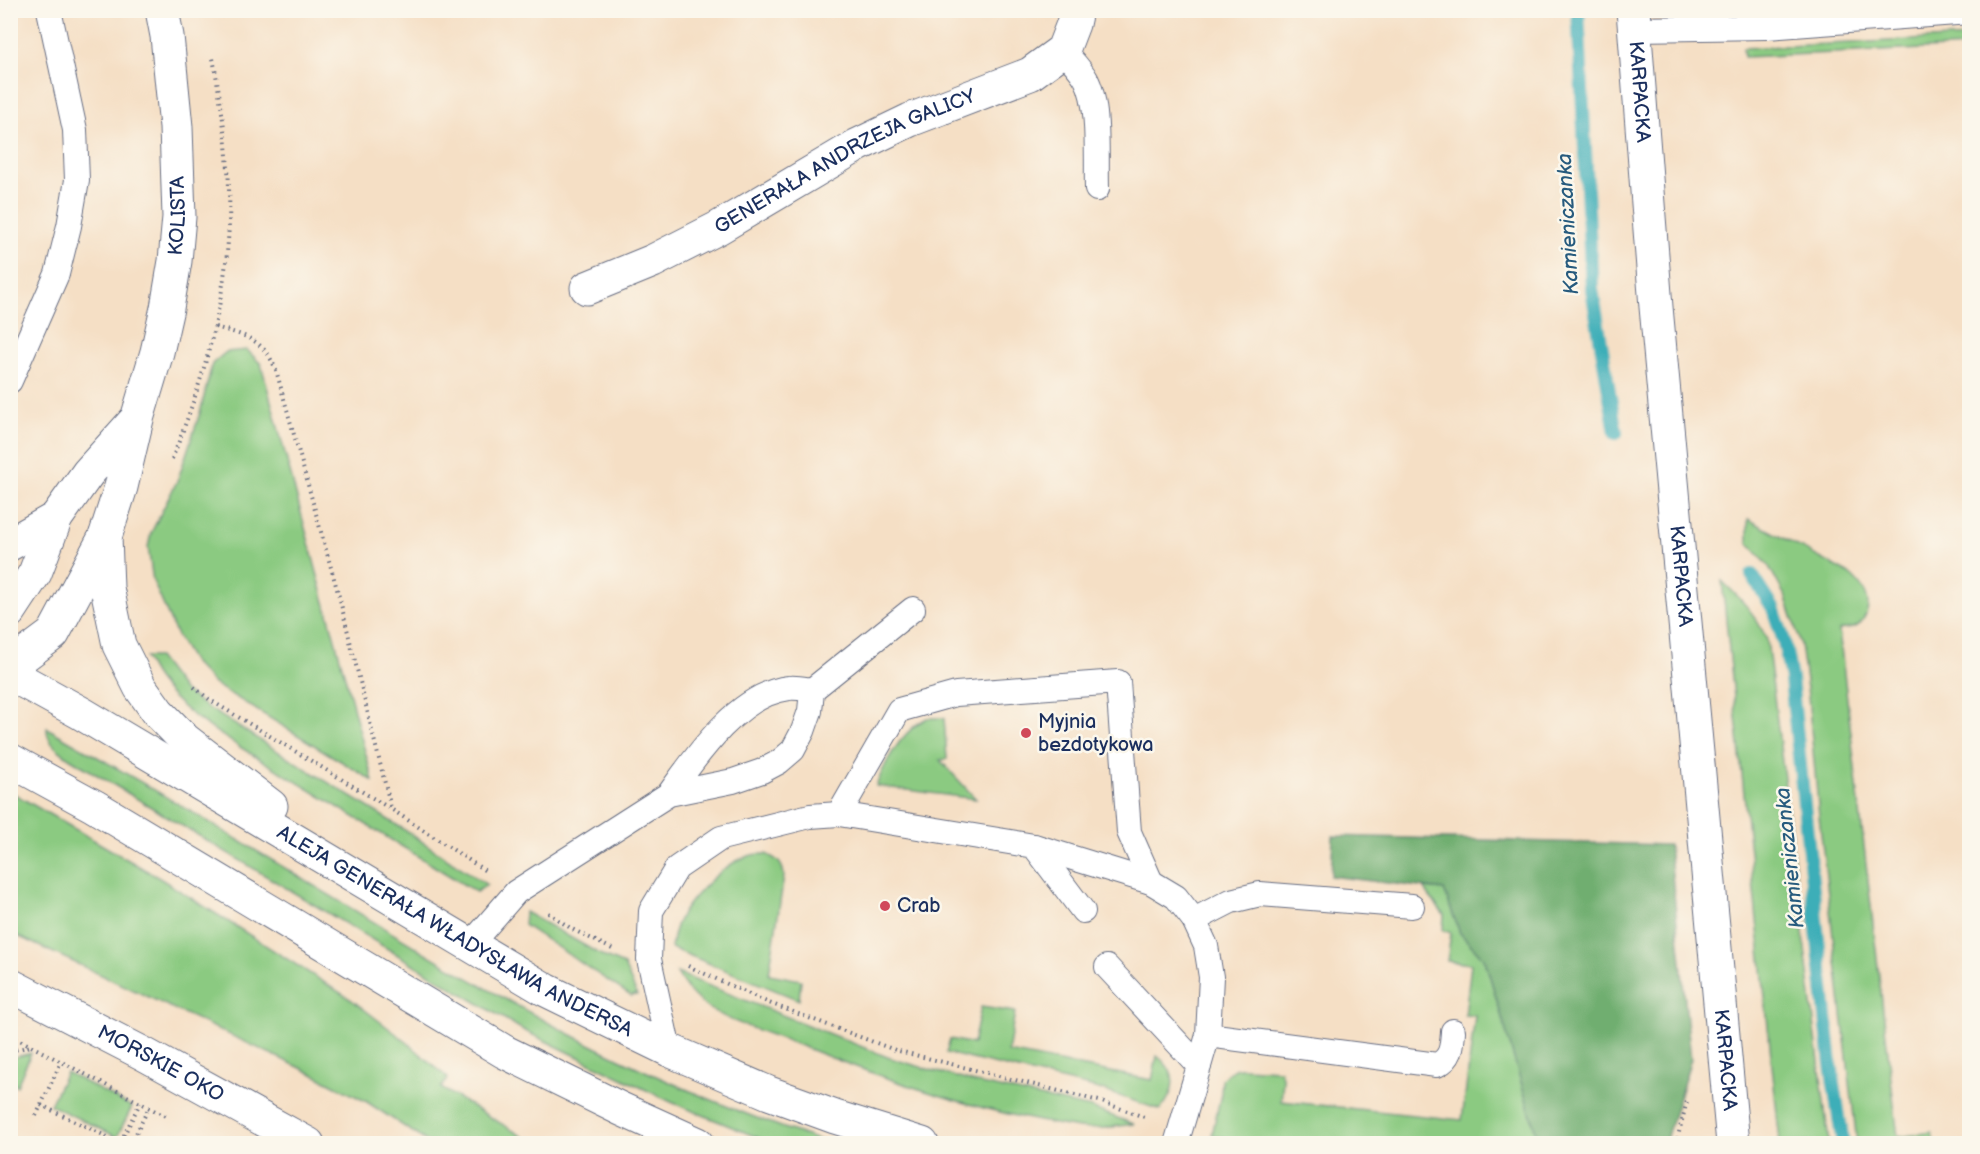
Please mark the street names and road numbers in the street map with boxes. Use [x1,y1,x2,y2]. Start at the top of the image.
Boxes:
street label: KARPACKA [1623,40,1655,144]
street label: GENERAŁA ANDRZEJA GALICY [710,84,979,239]
street label: KOLISTA [164,175,191,257]
street label: KARPACKA [1664,524,1697,628]
street label: ALEJA GENERAŁA WŁADYSŁAWA ANDERSA [273,820,637,1043]
street label: KARPACKA [1709,1008,1742,1112]
street label: MORSKIE OKO [94,1020,228,1107]

